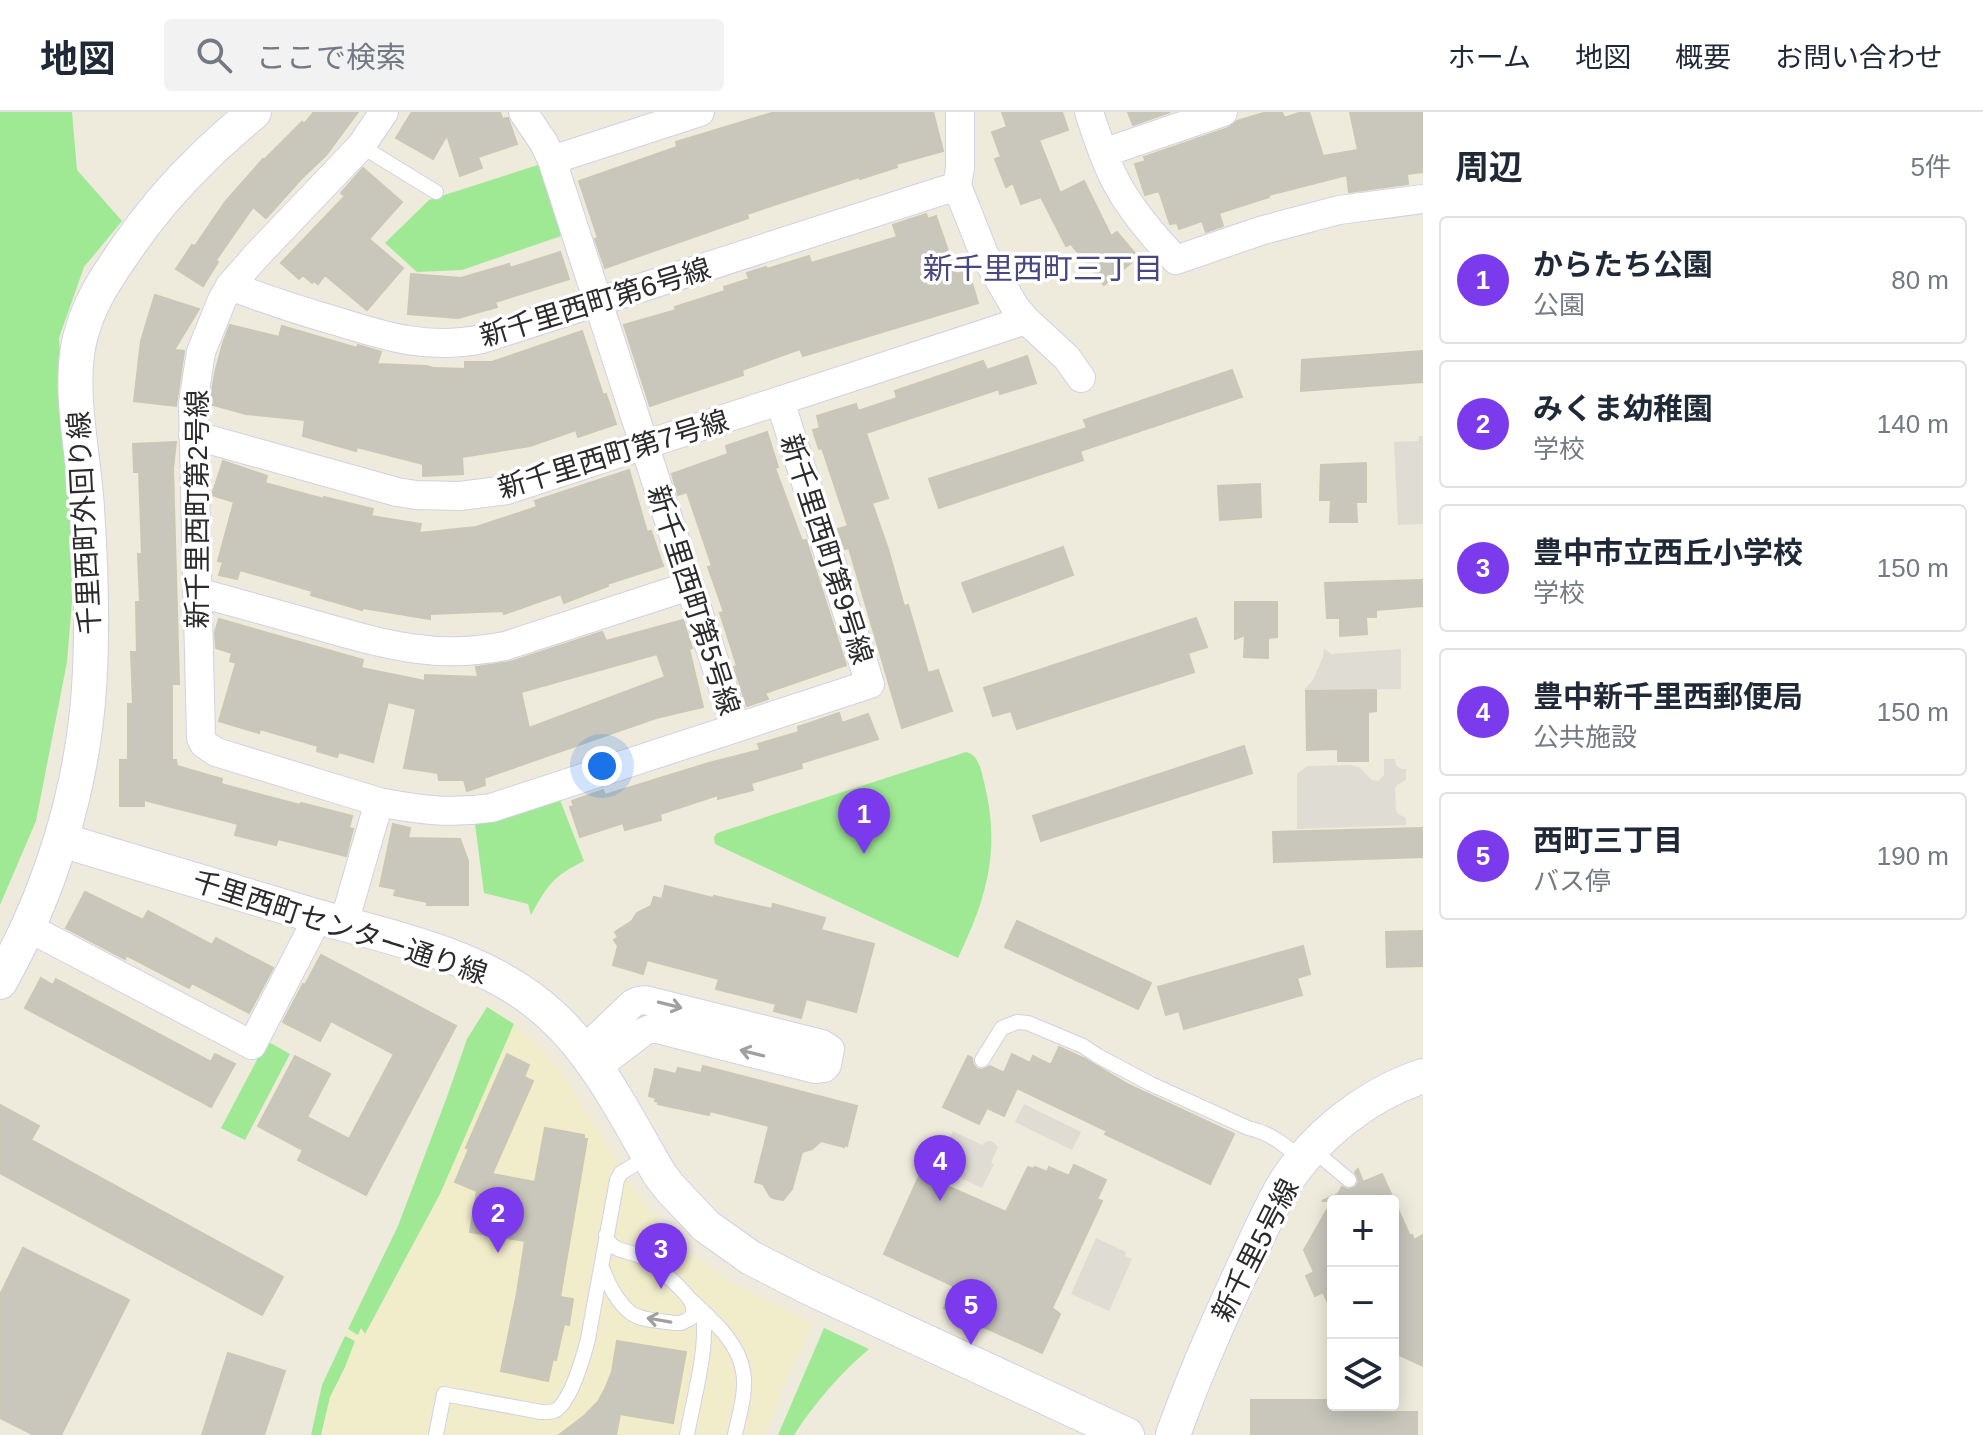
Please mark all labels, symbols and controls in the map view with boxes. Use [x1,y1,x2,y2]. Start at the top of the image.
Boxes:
search box [164,19,724,91]
icon: search [192,33,236,77]
text: 地図 [40,38,116,80]
text: ここで検索 [256,41,406,74]
text: ホーム [1448,42,1531,73]
text: 地図 [1575,42,1631,73]
text: 概要 [1675,42,1731,73]
text: お問い合わせ [1775,42,1943,73]
text: 周辺 [1455,148,1523,186]
text: 5件 [1911,152,1951,182]
text: からたち公園 [1533,248,1713,281]
district label: 新千里西町三丁目 [923,252,1163,285]
street label: 新千里西町第6号線 [476,253,714,352]
text: 1 [1476,265,1490,295]
text: 80 m [1891,265,1949,295]
text: 公園 [1533,290,1585,320]
street label: 新千里西町第2号線 [182,389,213,629]
text: みくま幼稚園 [1533,392,1713,425]
street label: 新千里西町第7号線 [494,405,732,504]
text: 2 [1476,409,1490,439]
text: 140 m [1877,409,1949,439]
street label: 千里西町外回り線 [63,410,106,636]
street label: 新千里西町第9号線 [775,430,878,668]
text: 学校 [1533,434,1585,464]
street label: 新千里西町第5号線 [642,481,745,719]
text: 豊中市立西丘小学校 [1533,536,1803,569]
text: 3 [1476,553,1490,583]
text: 150 m [1877,553,1949,583]
text: 学校 [1533,578,1585,608]
text: 豊中新千里西郵便局 [1533,680,1803,713]
text: 4 [1476,697,1490,727]
text: 150 m [1877,697,1949,727]
text: 公共施設 [1533,722,1637,752]
your location [582,746,622,786]
pin: 1 [838,788,890,854]
text: 西町三丁目 [1533,824,1683,857]
text: 5 [1476,841,1490,871]
text: 190 m [1877,841,1949,871]
street label: 千里西町センター通り線 [189,865,491,990]
text: バス停 [1533,866,1611,896]
one-way arrow [657,999,683,1014]
one-way arrow [740,1045,766,1060]
pin: 4 [914,1135,966,1201]
street label: 新千里5号線 [1206,1174,1305,1327]
pin: 2 [472,1187,524,1253]
map controls [1327,1195,1399,1411]
button: + [1327,1195,1399,1267]
pin: 3 [635,1223,687,1289]
button: − [1327,1267,1399,1339]
pin: 5 [945,1279,997,1345]
one-way arrow [647,1312,672,1327]
button: layers [1327,1339,1399,1411]

